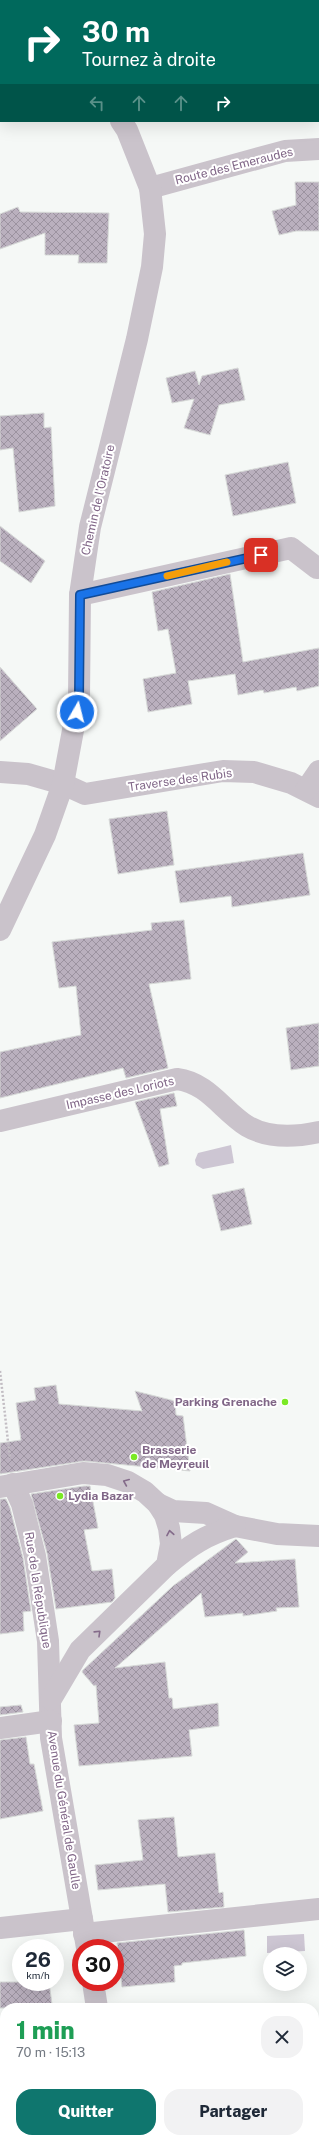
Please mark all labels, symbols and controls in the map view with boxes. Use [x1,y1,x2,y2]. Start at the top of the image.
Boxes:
text: 30 m [82,15,150,48]
icon: right [16,16,68,68]
text: Tournez à droite [82,49,216,70]
icon: left [86,92,108,114]
icon: ahead [128,92,150,114]
icon: ahead [170,92,192,114]
icon: right [212,92,234,114]
street label: Route des Emeraudes [174,145,294,187]
street label: Chemin de l'Oratoire [78,443,118,557]
pin [244,538,278,572]
icon: arrive [250,544,272,566]
position arrow [56,691,98,733]
street label: Traverse des Rubis [127,766,233,794]
street label: Impasse des Loriots [65,1074,175,1112]
place label: Parking Grenache [175,1395,277,1409]
marker: Parking Grenache [280,1397,290,1407]
place label: Brasserie de Meyreuil [142,1443,209,1471]
marker: Brasserie de Meyreuil [129,1452,139,1462]
one-way arrow [123,1479,131,1487]
place label: Lydia Bazar [68,1489,134,1503]
marker: Lydia Bazar [55,1491,65,1501]
one-way arrow [166,1530,175,1536]
street label: Rue de la République [22,1531,54,1650]
one-way arrow [93,1630,101,1638]
street label: Avenue du Général de Gaulle [45,1730,84,1891]
speed limit sign: 30 [72,1939,124,1991]
map controls [263,1947,307,1991]
button: layers [263,1947,307,1991]
text: 26 [25,1948,51,1972]
text: km/h [26,1969,50,1981]
text: 1 min [16,2016,75,2044]
button: close [261,2016,303,2058]
text: 70 m · 15:13 [16,2045,85,2060]
button: Quitter [16,2089,156,2135]
button: Partager [164,2089,303,2135]

